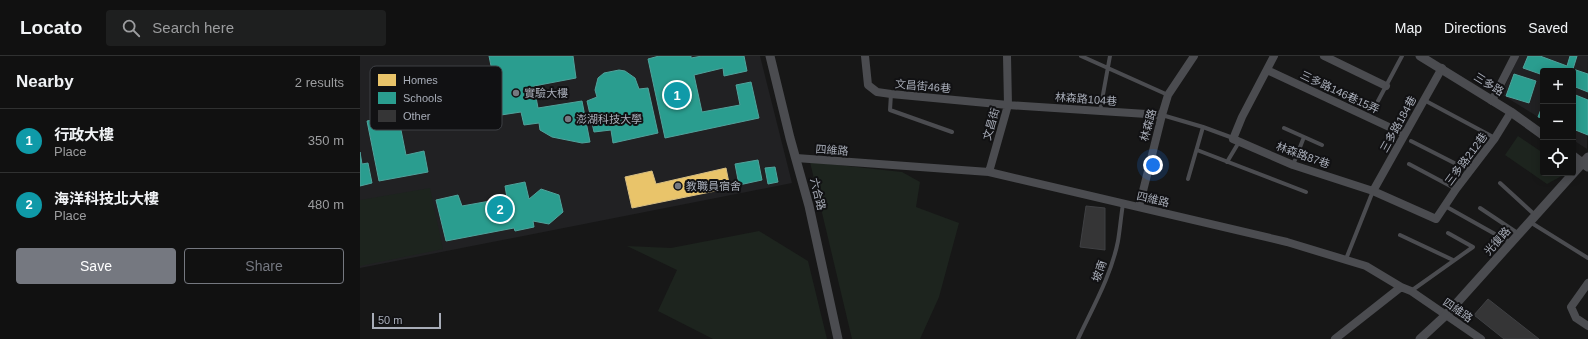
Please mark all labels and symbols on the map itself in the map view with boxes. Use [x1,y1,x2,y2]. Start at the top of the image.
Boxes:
legend [370,66,502,130]
street label: 三多路146巷15弄 [1299,68,1381,116]
street label: 三多路 [1472,70,1506,98]
text: Homes [403,74,438,86]
street label: 文昌街46巷 [894,78,952,94]
pin: 1 [664,80,690,110]
place label: 實驗大樓 [524,87,568,99]
marker: 實驗大樓 [511,88,521,98]
street label: 林森路104巷 [1054,91,1118,107]
text: Schools [403,92,443,104]
street label: 三多路184巷 [1378,94,1418,154]
street label: 文昌街 [981,106,1001,142]
street label: 林森路 [1138,108,1158,142]
text: Other [403,110,431,122]
place label: 澎湖科技大學 [576,113,642,125]
marker: 澎湖科技大學 [563,114,573,124]
street label: 三多路212巷 [1442,130,1490,188]
street label: 林森路87巷 [1275,140,1331,170]
street label: 四維路 [815,143,849,157]
your location [1143,155,1163,175]
street label: 六合路 [808,177,828,211]
place label: 教職員宿舍 [686,180,741,192]
marker: 教職員宿舍 [673,181,683,191]
street label: 四維路 [1136,189,1170,209]
pin: 2 [487,194,513,224]
street label: 光復路 [1482,225,1512,257]
street label: 坡南 [1090,259,1108,283]
street label: 四維路 [1441,296,1475,324]
scale bar [372,311,441,330]

